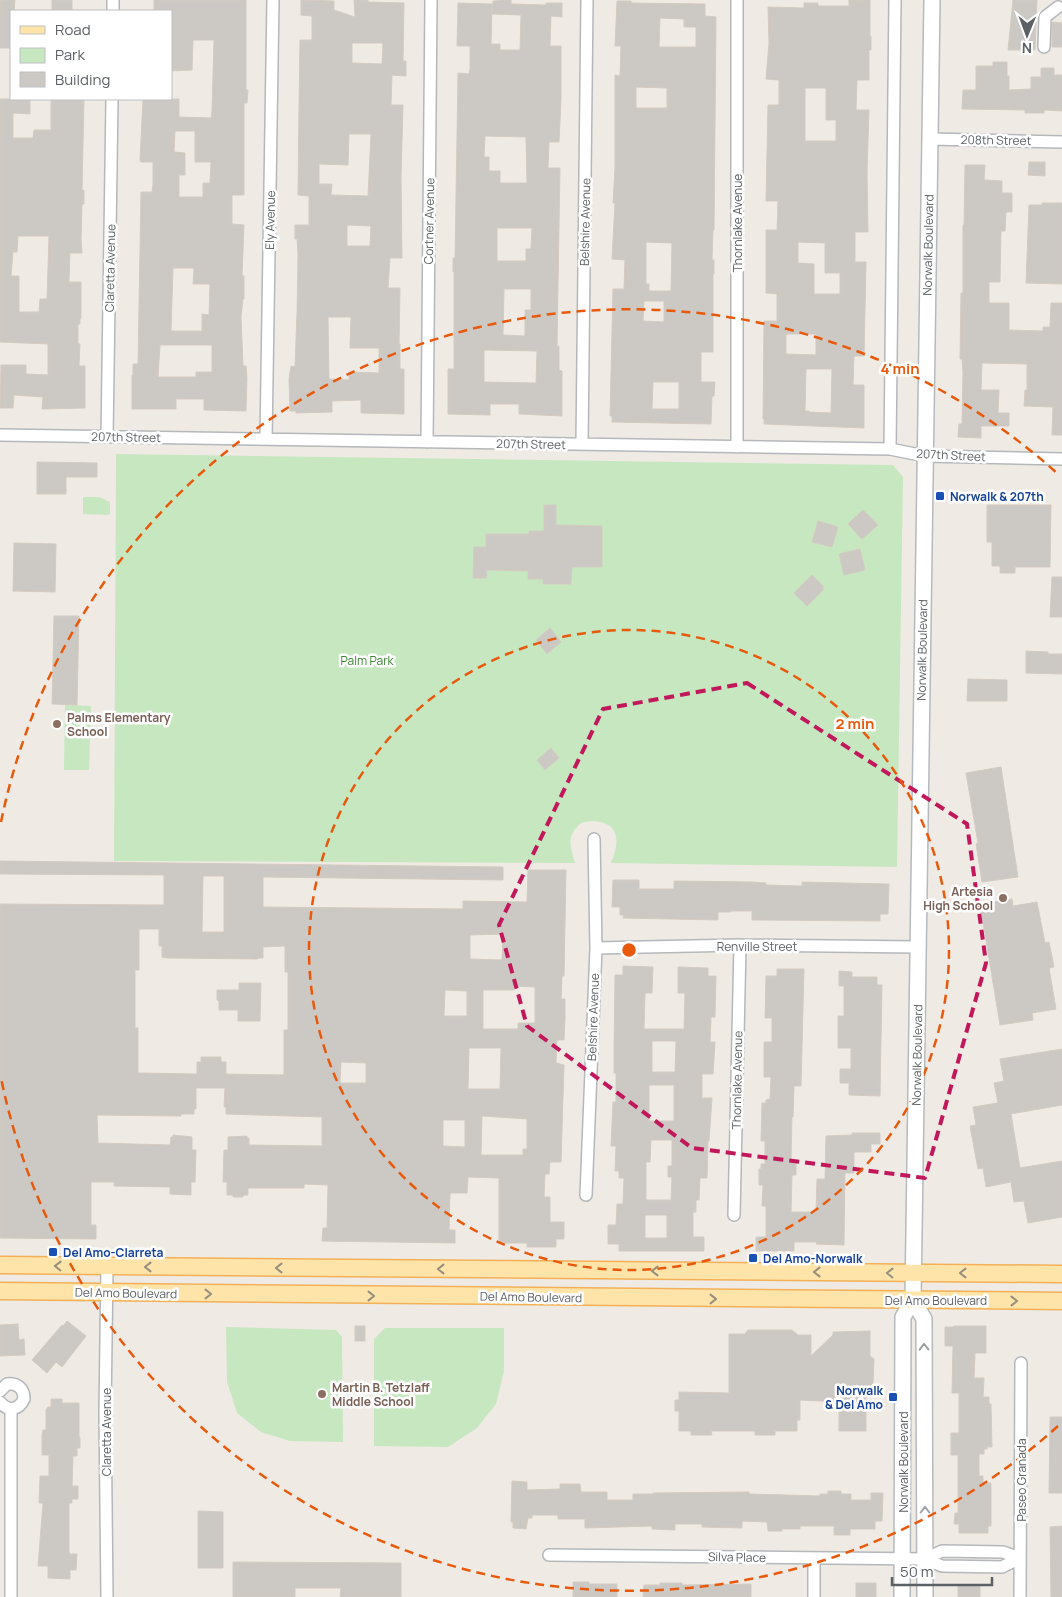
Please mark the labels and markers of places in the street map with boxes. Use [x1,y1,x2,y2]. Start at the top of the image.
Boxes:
place label: Norwalk & 207th [950,488,1044,505]
marker: Norwalk & 207th [934,490,946,502]
place label: Palms Elementary School [67,709,171,740]
marker: Palms Elementary School [51,718,63,730]
place label: Artesia High School [923,883,993,914]
marker: Artesia High School [997,892,1009,904]
centre of rings [620,941,638,959]
place label: Del Amo-Clarreta [63,1244,164,1261]
marker: Del Amo-Clarreta [47,1246,59,1258]
place label: Del Amo-Norwalk [763,1250,863,1267]
marker: Del Amo-Norwalk [747,1252,759,1264]
place label: Martin B. Tetzlaff Middle School [332,1379,430,1410]
place label: Norwalk & Del Amo [825,1382,884,1413]
marker: Martin B. Tetzlaff Middle School [316,1388,328,1400]
marker: Norwalk & Del Amo [887,1391,899,1403]

